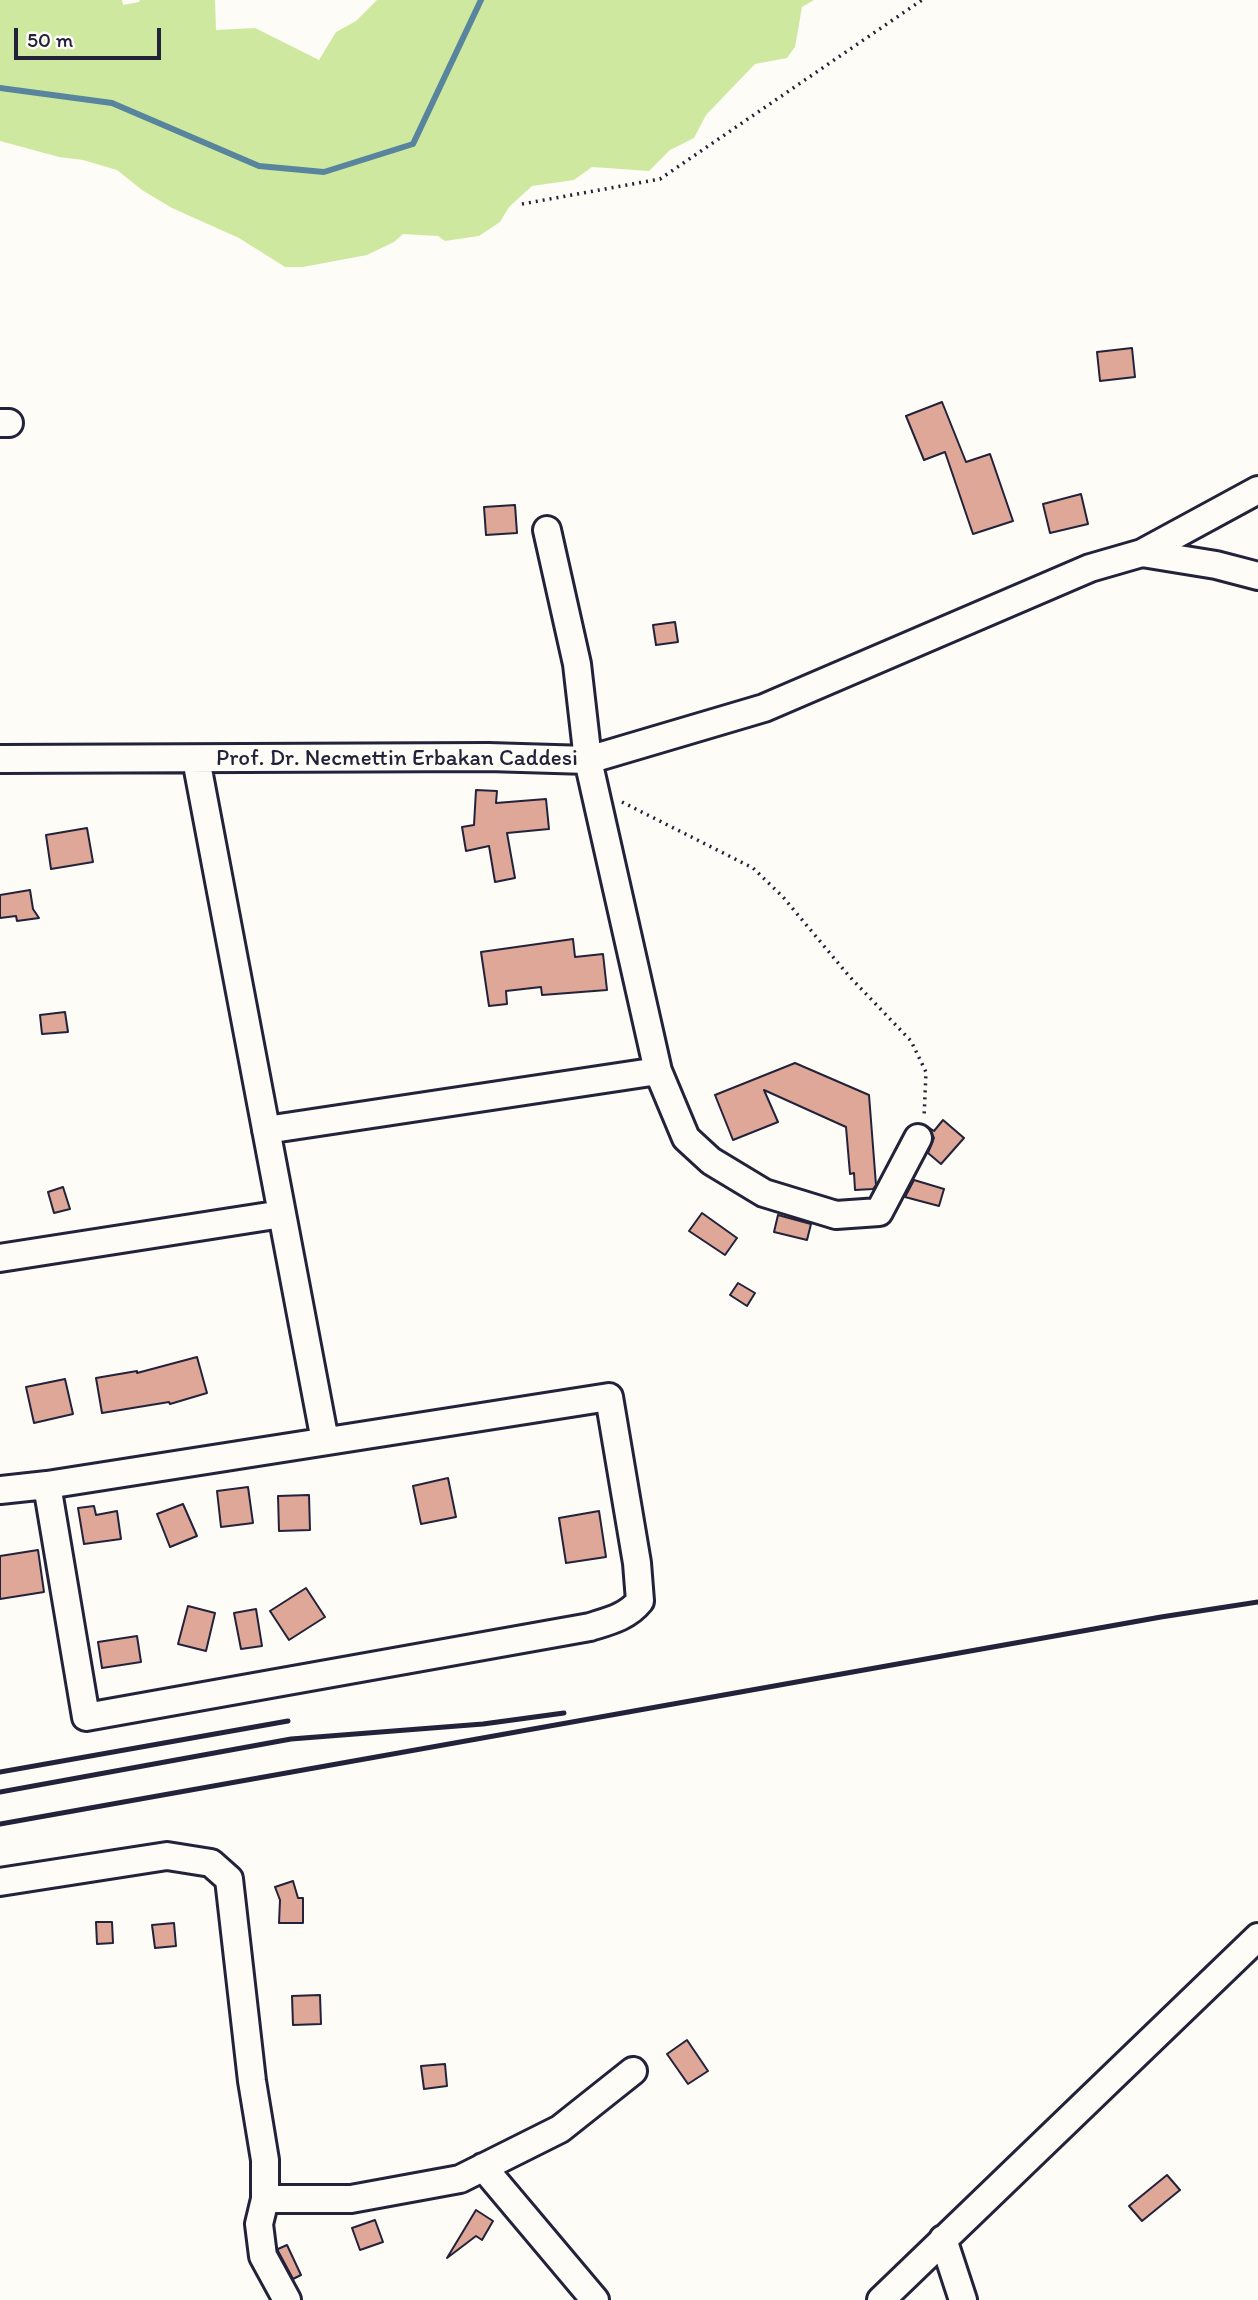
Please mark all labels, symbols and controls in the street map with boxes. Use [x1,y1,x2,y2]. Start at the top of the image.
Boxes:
scale bar [18,14,164,58]
text: 50 m [27,27,73,52]
street label: Prof. Dr. Necmettin Erbakan Caddesi [216,745,578,773]

